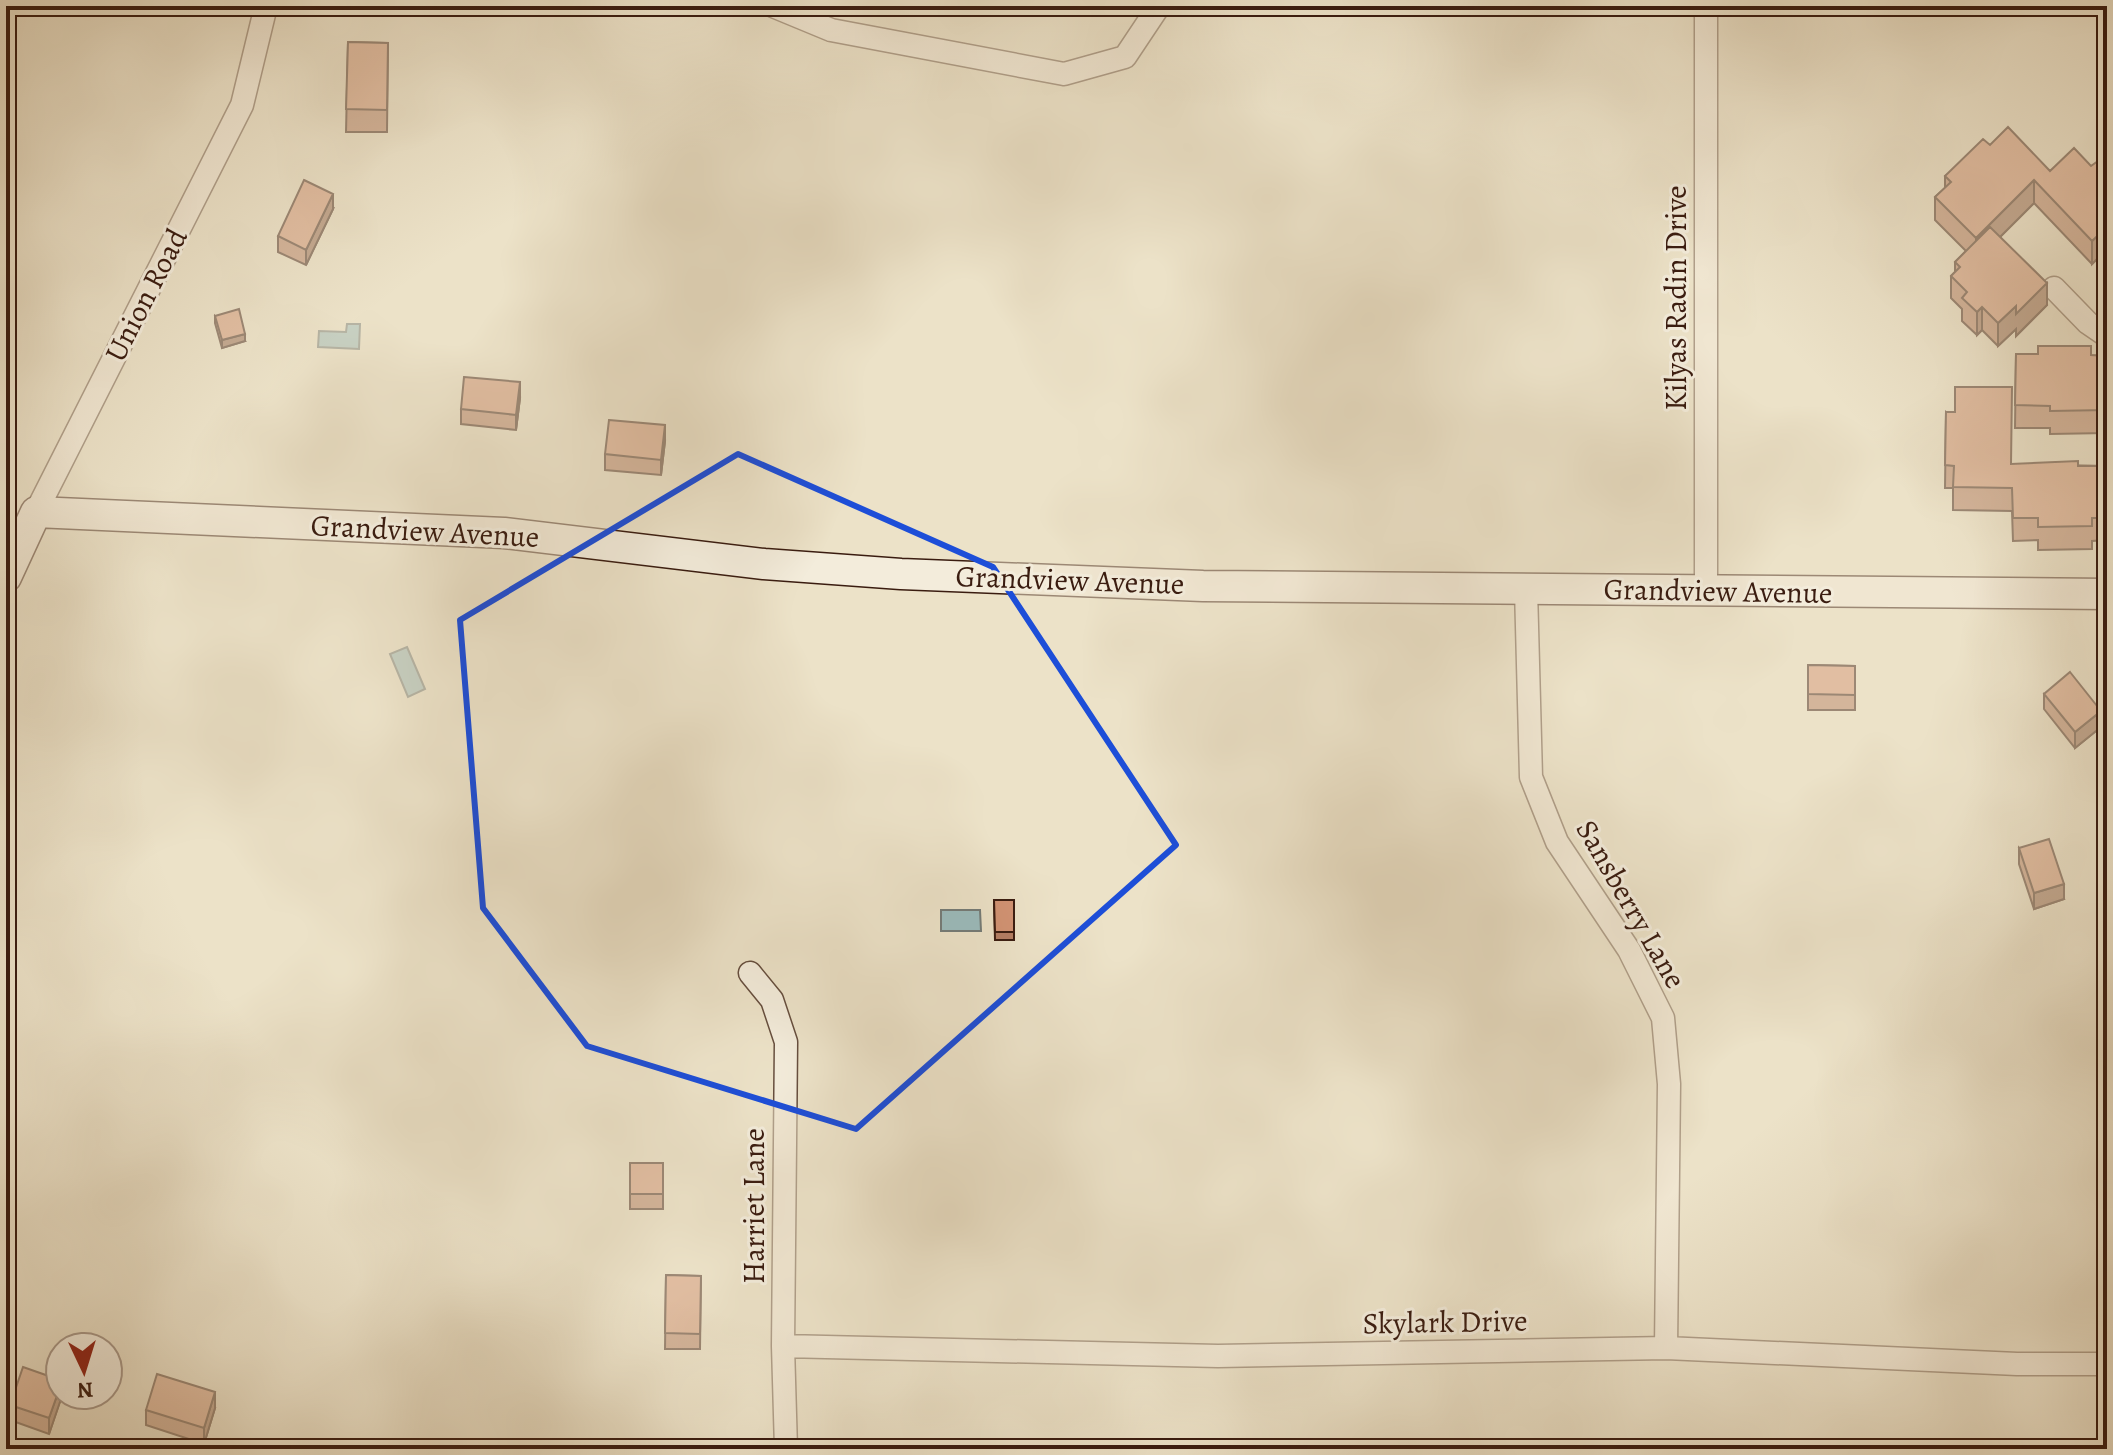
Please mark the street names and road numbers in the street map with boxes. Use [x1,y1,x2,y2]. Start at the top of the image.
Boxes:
street label: Kilyas Radin Drive [1656,185,1696,411]
street label: Union Road [95,221,197,368]
street label: Grandview Avenue [310,505,540,557]
street label: Grandview Avenue [955,556,1185,604]
street label: Grandview Avenue [1603,569,1833,613]
street label: Sansberry Lane [1567,812,1695,996]
street label: Harriet Lane [734,1128,774,1284]
street label: Skylark Drive [1362,1301,1528,1343]

